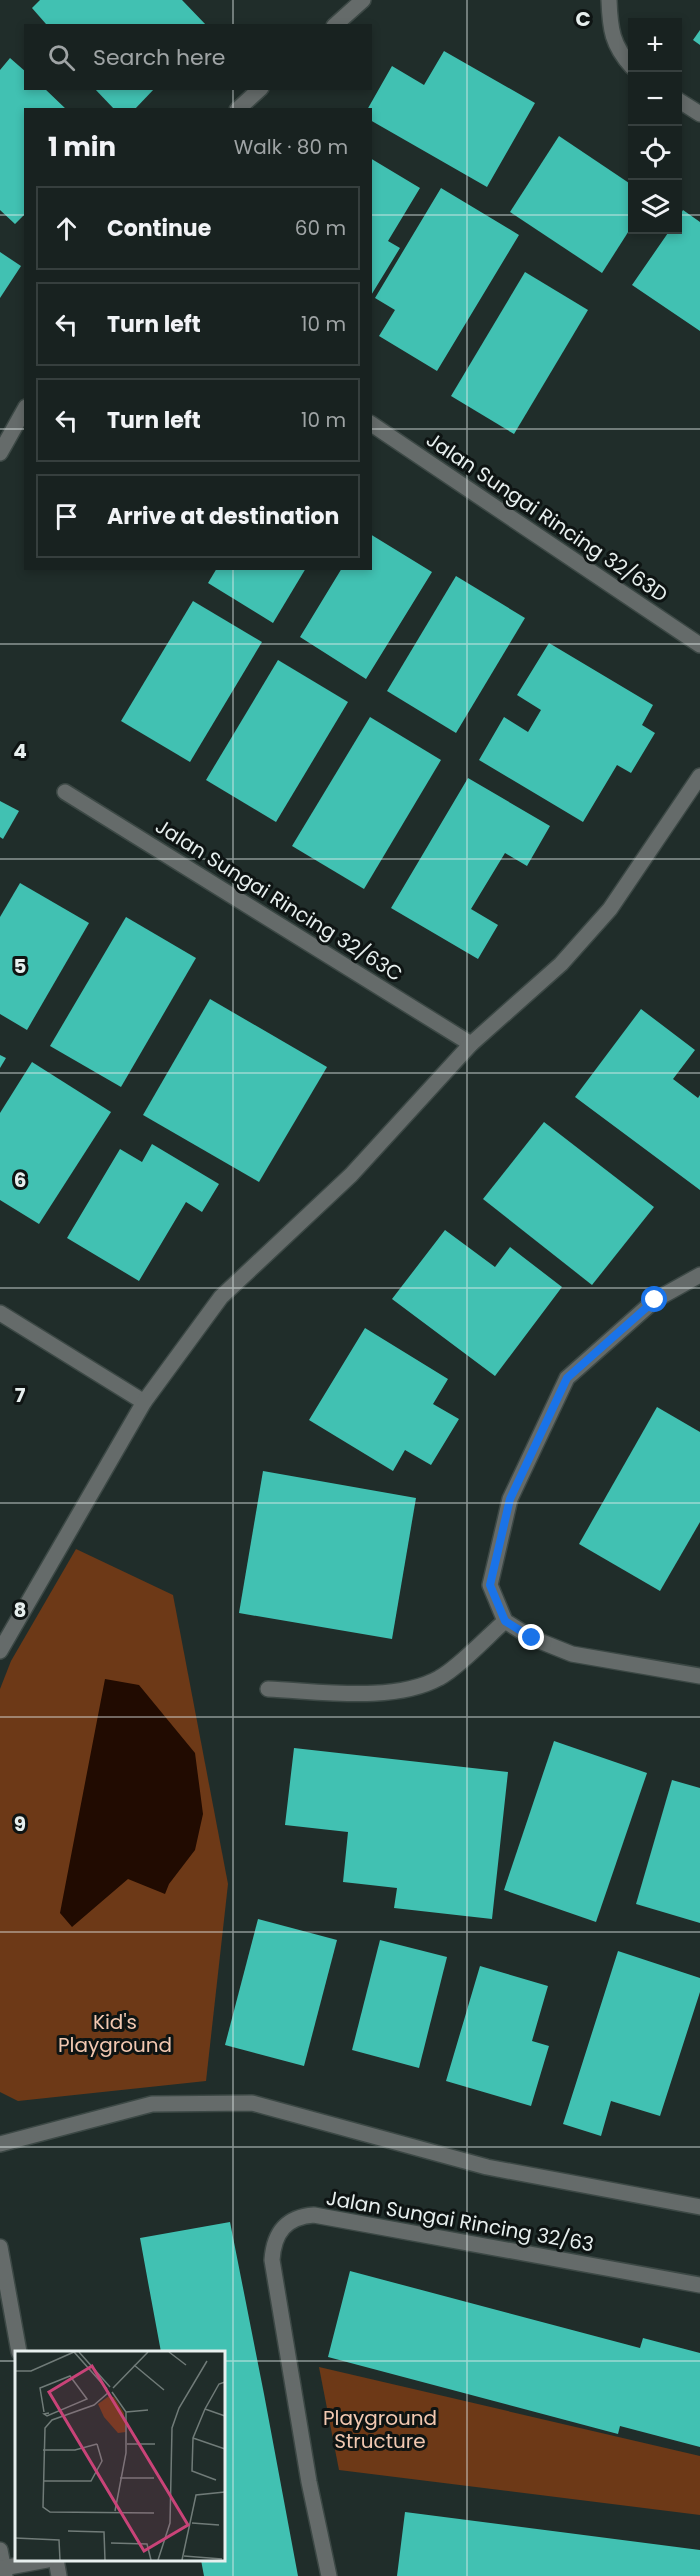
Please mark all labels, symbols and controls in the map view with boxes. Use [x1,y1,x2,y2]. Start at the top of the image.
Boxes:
text: C [575,5,591,33]
map controls [628,18,682,234]
button: + [628,18,682,72]
search box [24,24,372,90]
icon: search [45,41,78,74]
text: Search here [93,42,226,73]
button: − [628,72,682,126]
button: locate [628,126,682,180]
text: 1 min [48,129,116,165]
text: Walk · 80 m [234,133,348,161]
button: layers [628,180,682,234]
icon: ahead [50,212,83,245]
text: Continue [107,213,211,244]
text: 60 m [295,214,346,242]
icon: left [50,308,83,341]
text: Turn left [107,309,201,340]
text: 10 m [301,310,346,338]
icon: left [50,404,83,437]
text: Turn left [107,405,201,436]
text: 10 m [301,406,346,434]
street label: Jalan Sungai Rincing 32/63D [421,426,673,608]
icon: arrive [50,500,83,533]
text: Arrive at destination [107,501,339,532]
text: 4 [13,737,27,765]
street label: Jalan Sungai Rincing 32/63C [150,812,408,988]
text: 5 [14,952,27,980]
text: 6 [14,1166,26,1194]
route start [641,1286,667,1312]
text: 7 [15,1381,26,1409]
text: 8 [14,1596,26,1624]
route end [518,1624,544,1650]
text: 9 [14,1810,26,1838]
park label: Kid's Playground [58,2008,172,2059]
street label: Jalan Sungai Rincing 32/63 [324,2184,596,2258]
inset map [15,2351,225,2561]
park label: Playground Structure [323,2404,437,2455]

